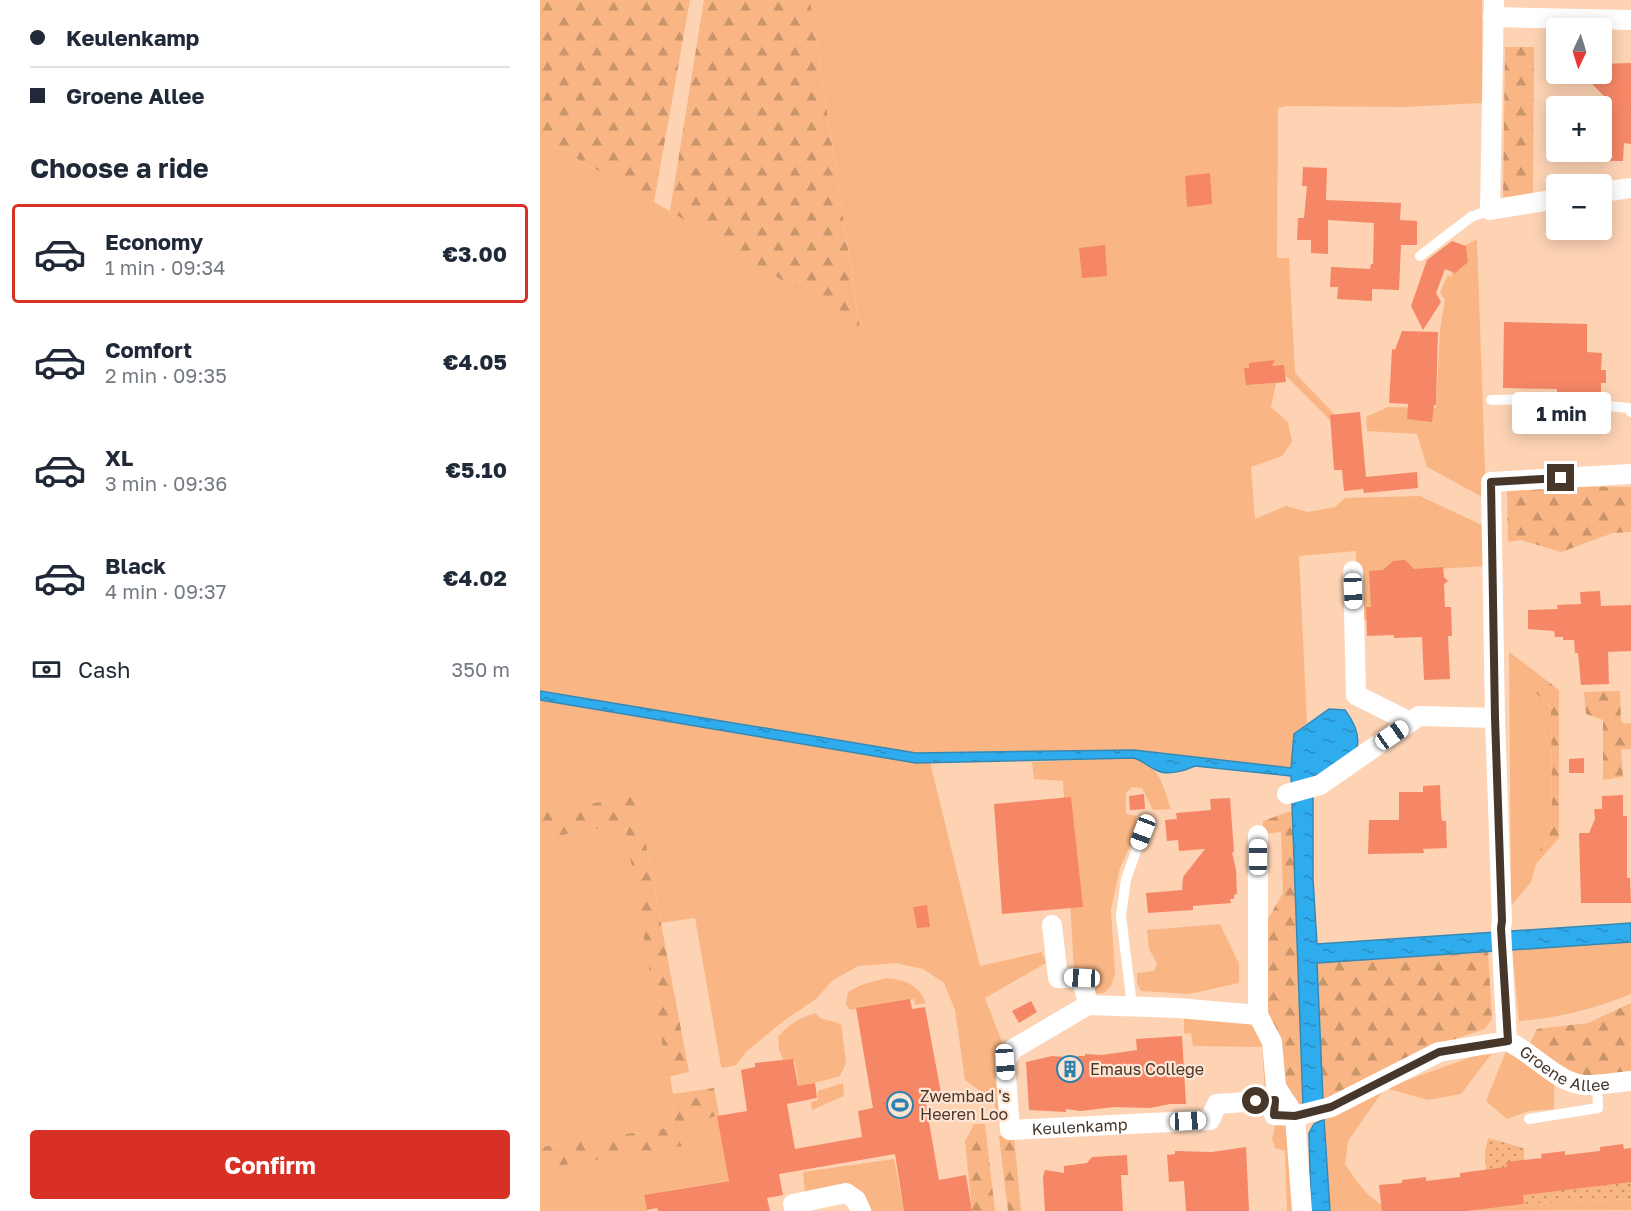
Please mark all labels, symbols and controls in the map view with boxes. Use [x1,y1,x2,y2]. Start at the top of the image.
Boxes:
north arrow [1546,18,1612,84]
map controls [1546,18,1612,240]
text: Keulenkamp [66,24,199,51]
text: Groene Allee [66,82,204,109]
button: + [1546,96,1612,162]
text: Choose a ride [30,152,209,184]
button: − [1546,174,1612,240]
icon: car [33,227,87,281]
text: Economy [105,228,203,255]
text: €3.00 [442,240,507,267]
text: 1 min · 09:34 [105,255,225,279]
icon: car [33,335,87,389]
text: Comfort [105,336,192,363]
text: €4.05 [443,348,507,375]
text: 2 min · 09:35 [105,363,227,387]
callout: 1 min [1512,391,1610,433]
text: 1 min [1536,401,1587,425]
icon: car [33,443,87,497]
text: XL [105,444,133,471]
text: €5.10 [445,456,507,483]
route end [1547,464,1574,491]
text: 3 min · 09:36 [105,471,227,495]
icon: car [33,551,87,605]
text: Black [105,552,166,579]
text: €4.02 [443,564,507,591]
car [1343,573,1363,609]
text: 4 min · 09:37 [105,579,226,603]
icon: cash [30,653,63,686]
text: Cash [78,656,131,683]
text: 350 m [452,657,510,681]
car [1372,717,1412,753]
car [1128,812,1158,852]
car [1249,839,1267,875]
car [1064,968,1100,988]
street label: Groene Allee [1516,1041,1611,1095]
car [995,1043,1015,1081]
building icon: Emaus College [1055,1054,1085,1084]
place label: Emaus College [1090,1059,1204,1079]
place label: Zwembad 's Heeren Loo [920,1086,1010,1124]
route start [1242,1087,1269,1114]
sports icon: Zwembad 's Heeren Loo [885,1090,915,1120]
car [1170,1111,1206,1131]
street label: Keulenkamp [1031,1114,1128,1139]
button: Confirm [30,1130,510,1199]

